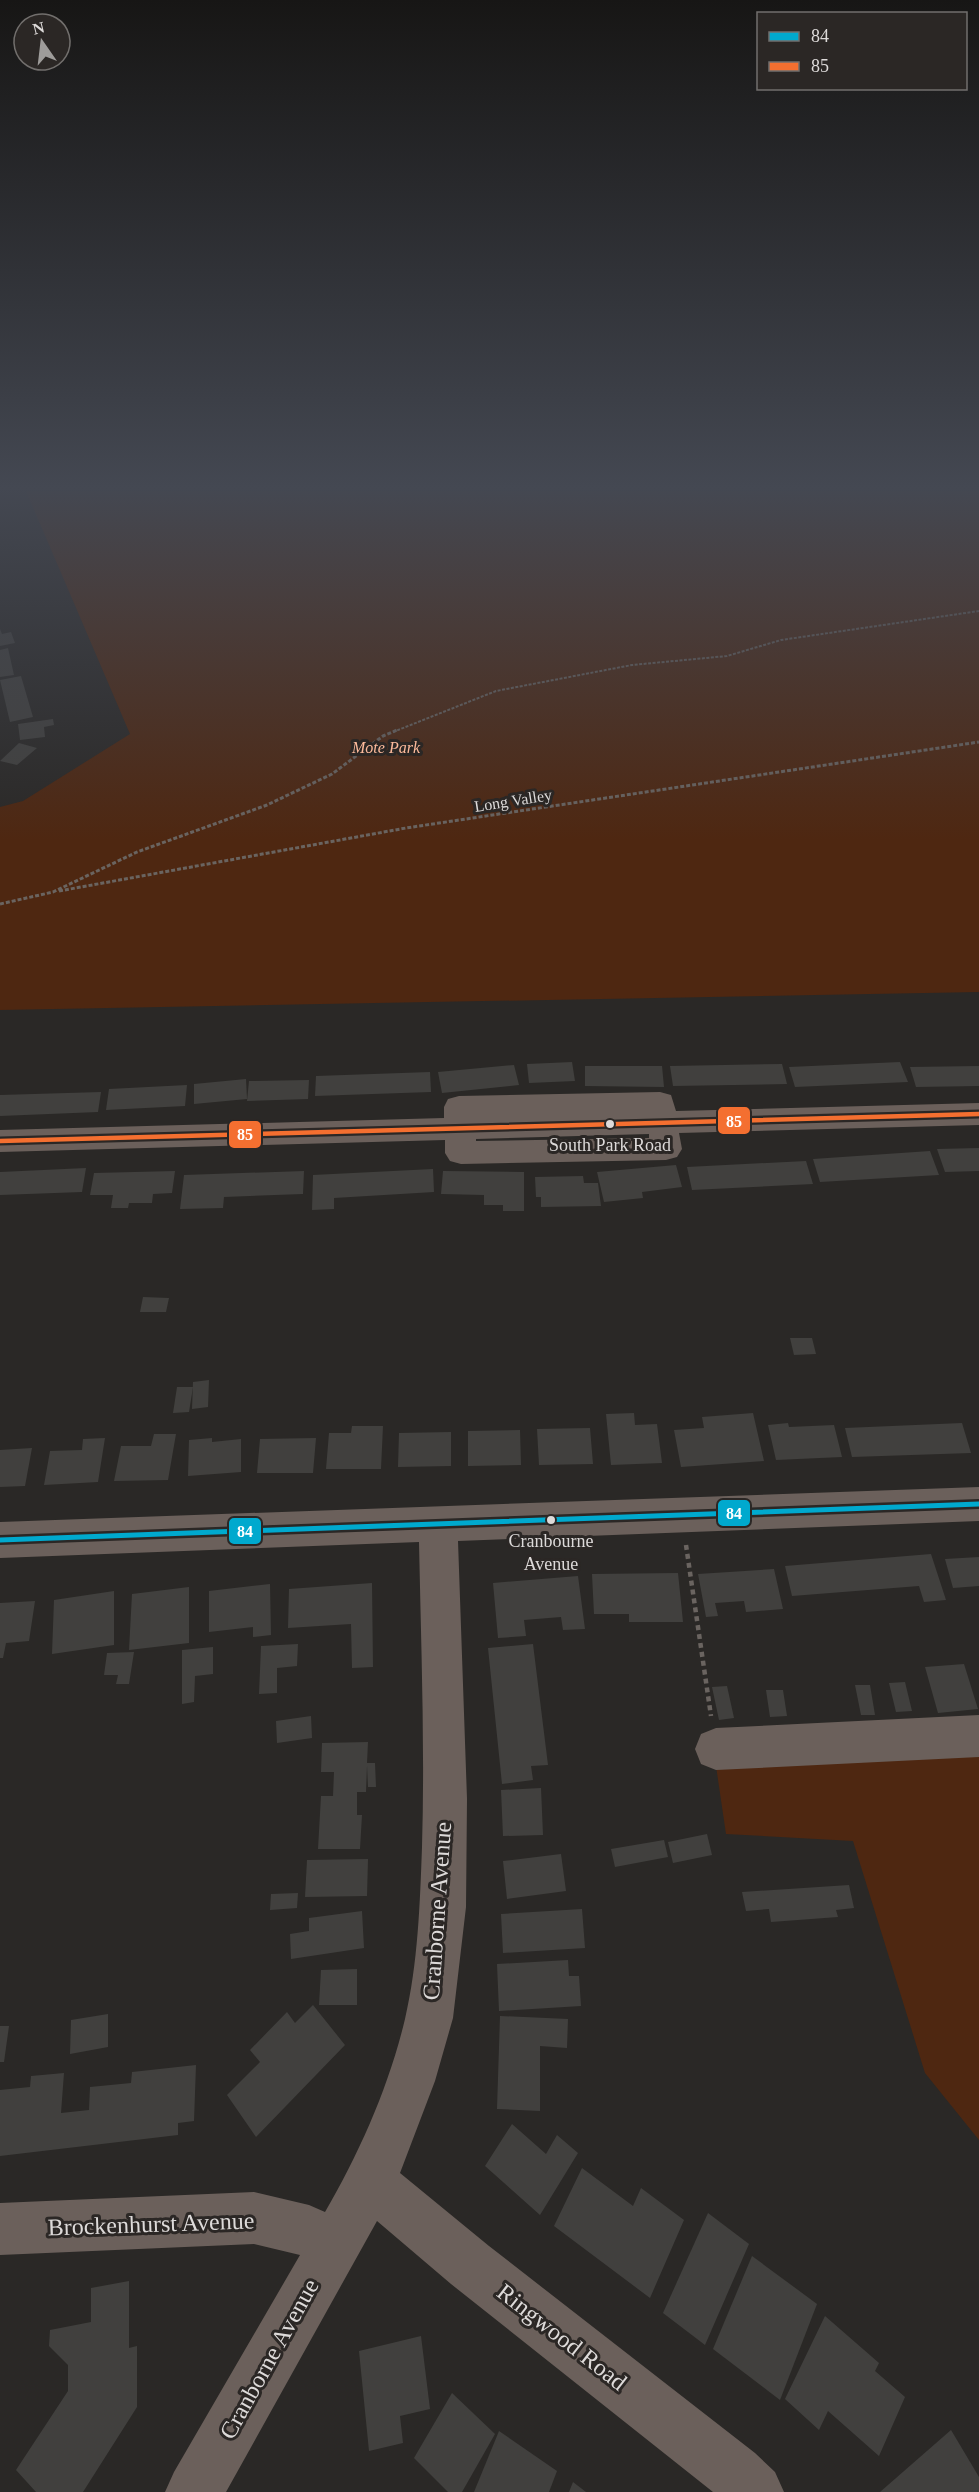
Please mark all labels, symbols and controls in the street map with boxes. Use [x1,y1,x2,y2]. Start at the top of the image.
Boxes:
north arrow [12,12,72,72]
legend [757,12,967,90]
text: N [31,18,47,38]
text: 84 [811,26,829,46]
text: 85 [811,56,829,76]
park label: Mote Park [351,739,421,756]
street label: Long Valley [473,786,553,816]
line badge: 85 [717,1106,751,1135]
text: 85 [726,1113,742,1130]
marker: South Park Road [604,1118,616,1130]
line badge: 85 [228,1120,262,1149]
text: 85 [237,1126,253,1143]
place label: South Park Road [549,1135,671,1155]
line badge: 84 [717,1499,751,1527]
text: 84 [726,1505,742,1522]
marker: Cranbourne Avenue [545,1514,557,1526]
line badge: 84 [228,1517,262,1545]
text: 84 [237,1523,253,1540]
place label: Cranbourne Avenue [509,1531,593,1574]
street label: Cranborne Avenue [418,1821,456,2001]
street label: Brockenhurst Avenue [47,2207,255,2241]
street label: Cranborne Avenue [214,2274,324,2444]
street label: Ringwood Road [492,2279,632,2395]

